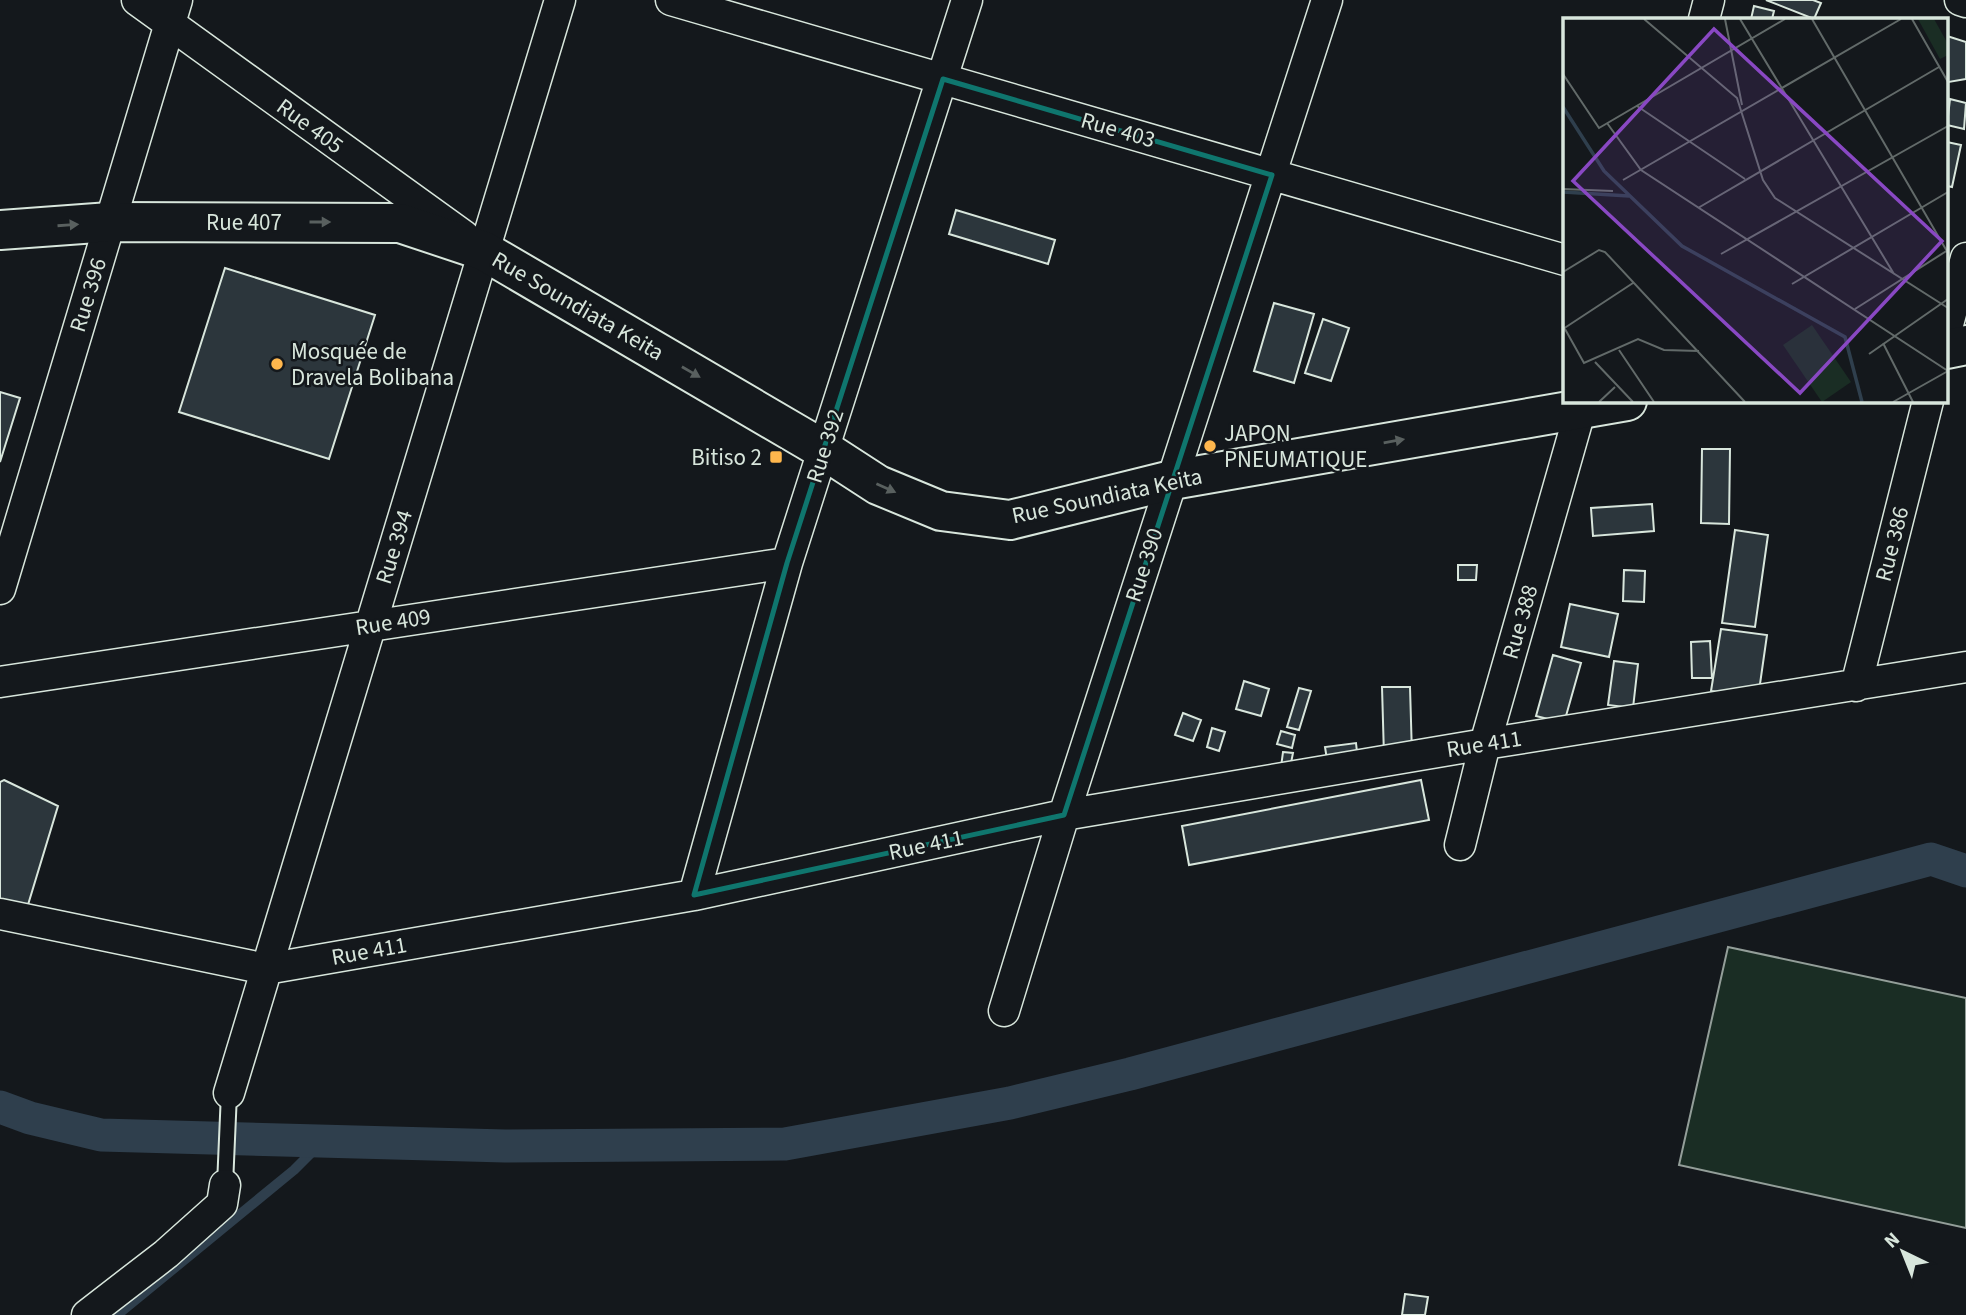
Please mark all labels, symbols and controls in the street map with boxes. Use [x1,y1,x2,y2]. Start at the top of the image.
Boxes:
inset map [1563,18,1948,402]
street label: Rue 405 [270,90,350,162]
street label: Rue 403 [1077,104,1159,156]
street label: Rue 407 [206,206,282,239]
one-way arrow [309,217,331,228]
one-way arrow [57,219,79,230]
street label: Rue Soundiata Keita [486,243,670,369]
street label: Rue 396 [61,254,115,336]
place label: Mosquée de Dravela Bolibana [291,335,454,394]
marker: Mosquée de Dravela Bolibana [269,356,285,372]
one-way arrow [681,366,700,378]
street label: Rue 392 [798,405,852,487]
place label: JAPON PNEUMATIQUE [1224,417,1367,476]
one-way arrow [1383,435,1405,446]
marker: JAPON PNEUMATIQUE [1202,438,1218,454]
place label: Bitiso 2 [691,441,762,474]
marker: Bitiso 2 [768,449,784,465]
street label: Rue Soundiata Keita [1009,460,1205,532]
one-way arrow [876,483,897,494]
street label: Rue 386 [1867,503,1917,585]
street label: Rue 394 [367,506,421,588]
street label: Rue 390 [1117,524,1171,606]
street label: Rue 388 [1494,581,1546,663]
street label: Rue 409 [353,600,433,644]
street label: Rue 411 [1444,722,1524,766]
street label: Rue 411 [885,821,967,869]
street label: Rue 411 [329,928,409,974]
north arrow [1868,1217,1938,1287]
text: N [1879,1226,1906,1255]

